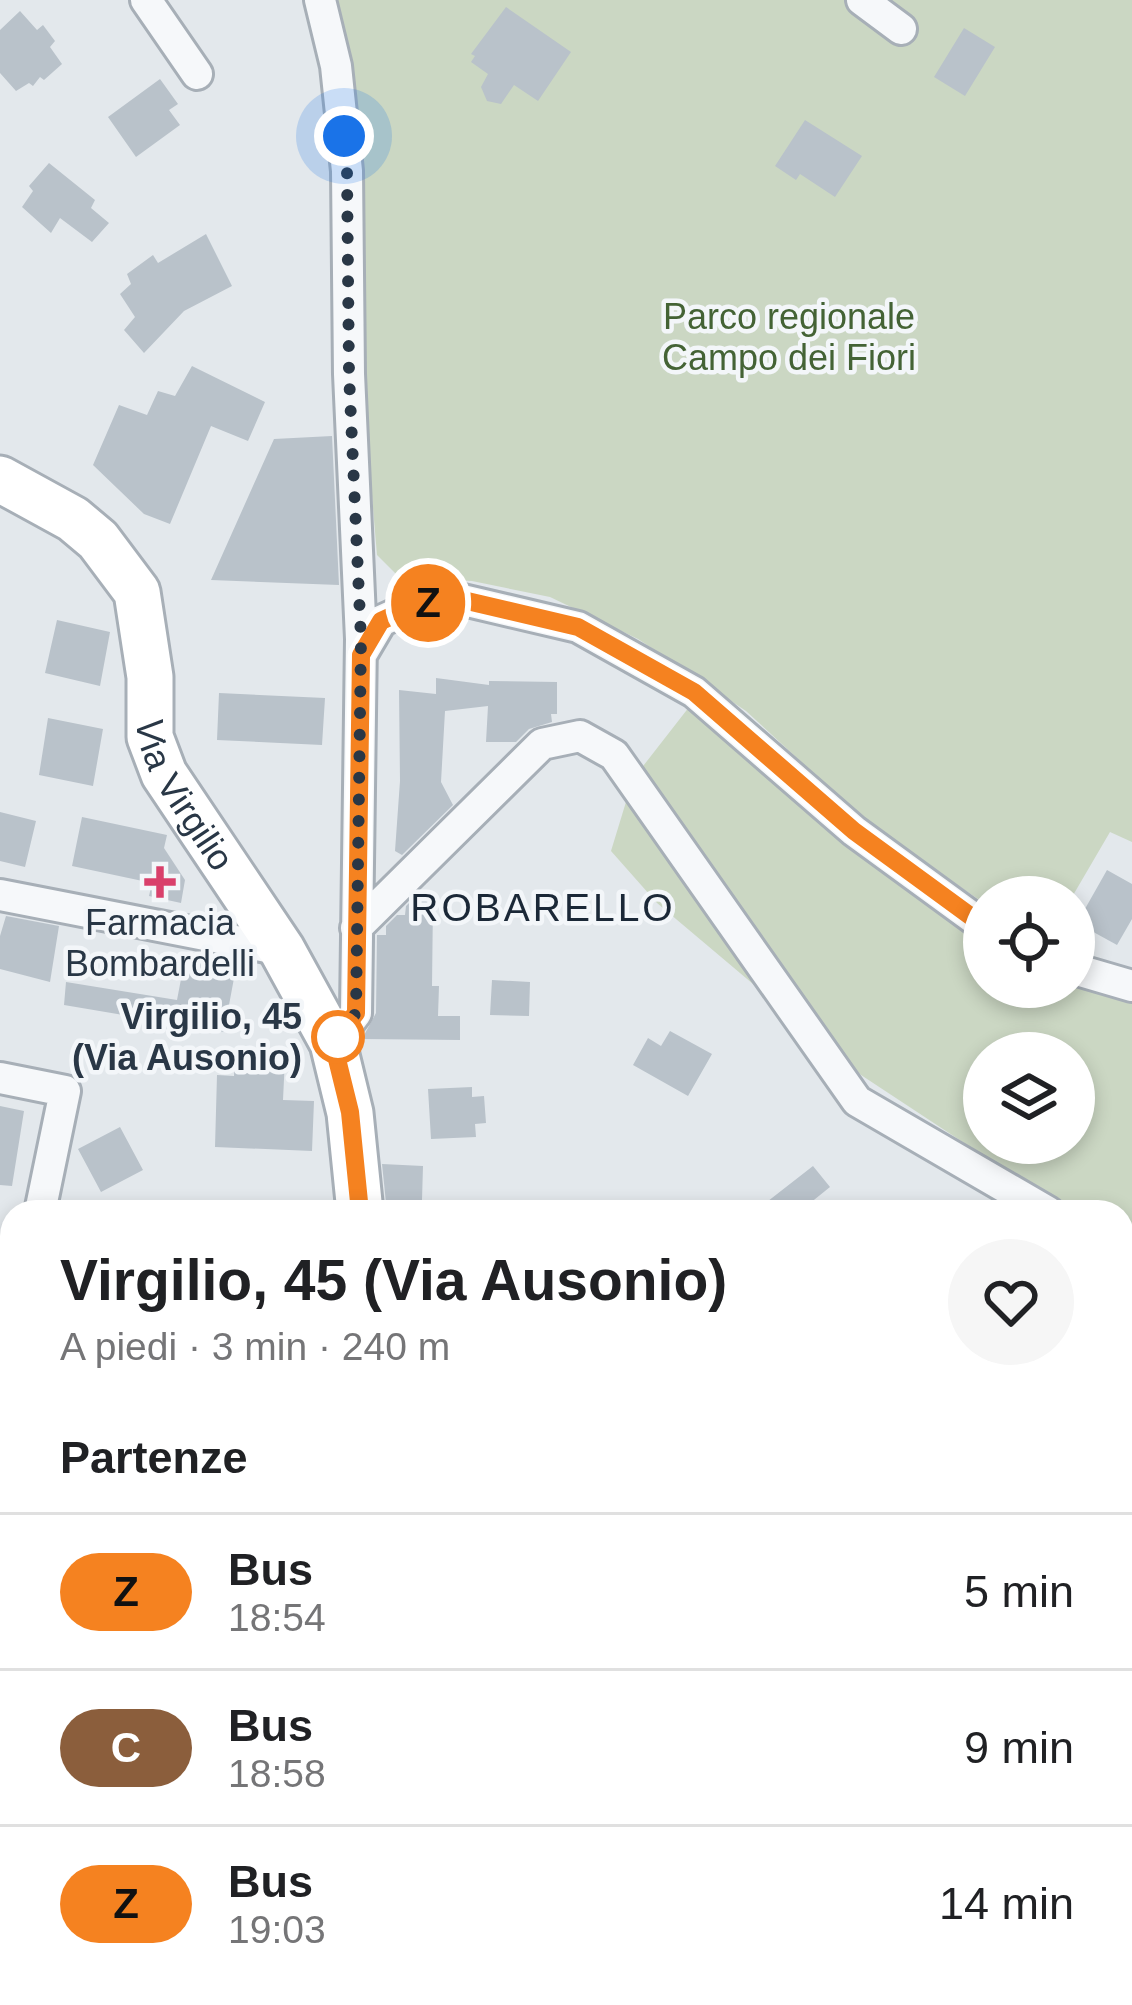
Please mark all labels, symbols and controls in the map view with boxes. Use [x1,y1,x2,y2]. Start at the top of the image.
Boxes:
your location [314,106,374,166]
park label: Parco regionale Campo dei Fiori [662,296,916,378]
line badge: Z [389,564,467,642]
text: Z [415,579,441,626]
street label: Via Virgilio [129,719,242,878]
marker: Farmacia Bombardelli [147,869,173,895]
map controls [963,876,1095,1164]
button: locate [963,876,1095,1008]
district label: ROBARELLO [410,886,676,929]
place label: Farmacia Bombardelli [65,902,255,984]
place label: Virgilio, 45 (Via Ausonio) [72,996,302,1078]
marker: Virgilio, 45 (Via Ausonio) [313,1012,363,1062]
button: layers [963,1032,1095,1164]
button: heart [948,1239,1074,1365]
text: Virgilio, 45 (Via Ausonio) [60,1248,727,1312]
text: A piedi · 3 min · 240 m [60,1325,450,1368]
text: Partenze [60,1432,248,1483]
text: Bus [228,1544,313,1595]
text: 5 min [964,1566,1074,1617]
text: Z [113,1568,139,1615]
text: 18:54 [228,1596,326,1639]
text: Bus [228,1700,313,1751]
text: 9 min [964,1722,1074,1773]
text: C [111,1724,141,1771]
text: 18:58 [228,1752,326,1795]
text: Bus [228,1856,313,1907]
text: 14 min [939,1878,1074,1929]
text: Z [113,1880,139,1927]
text: 19:03 [228,1908,326,1951]

